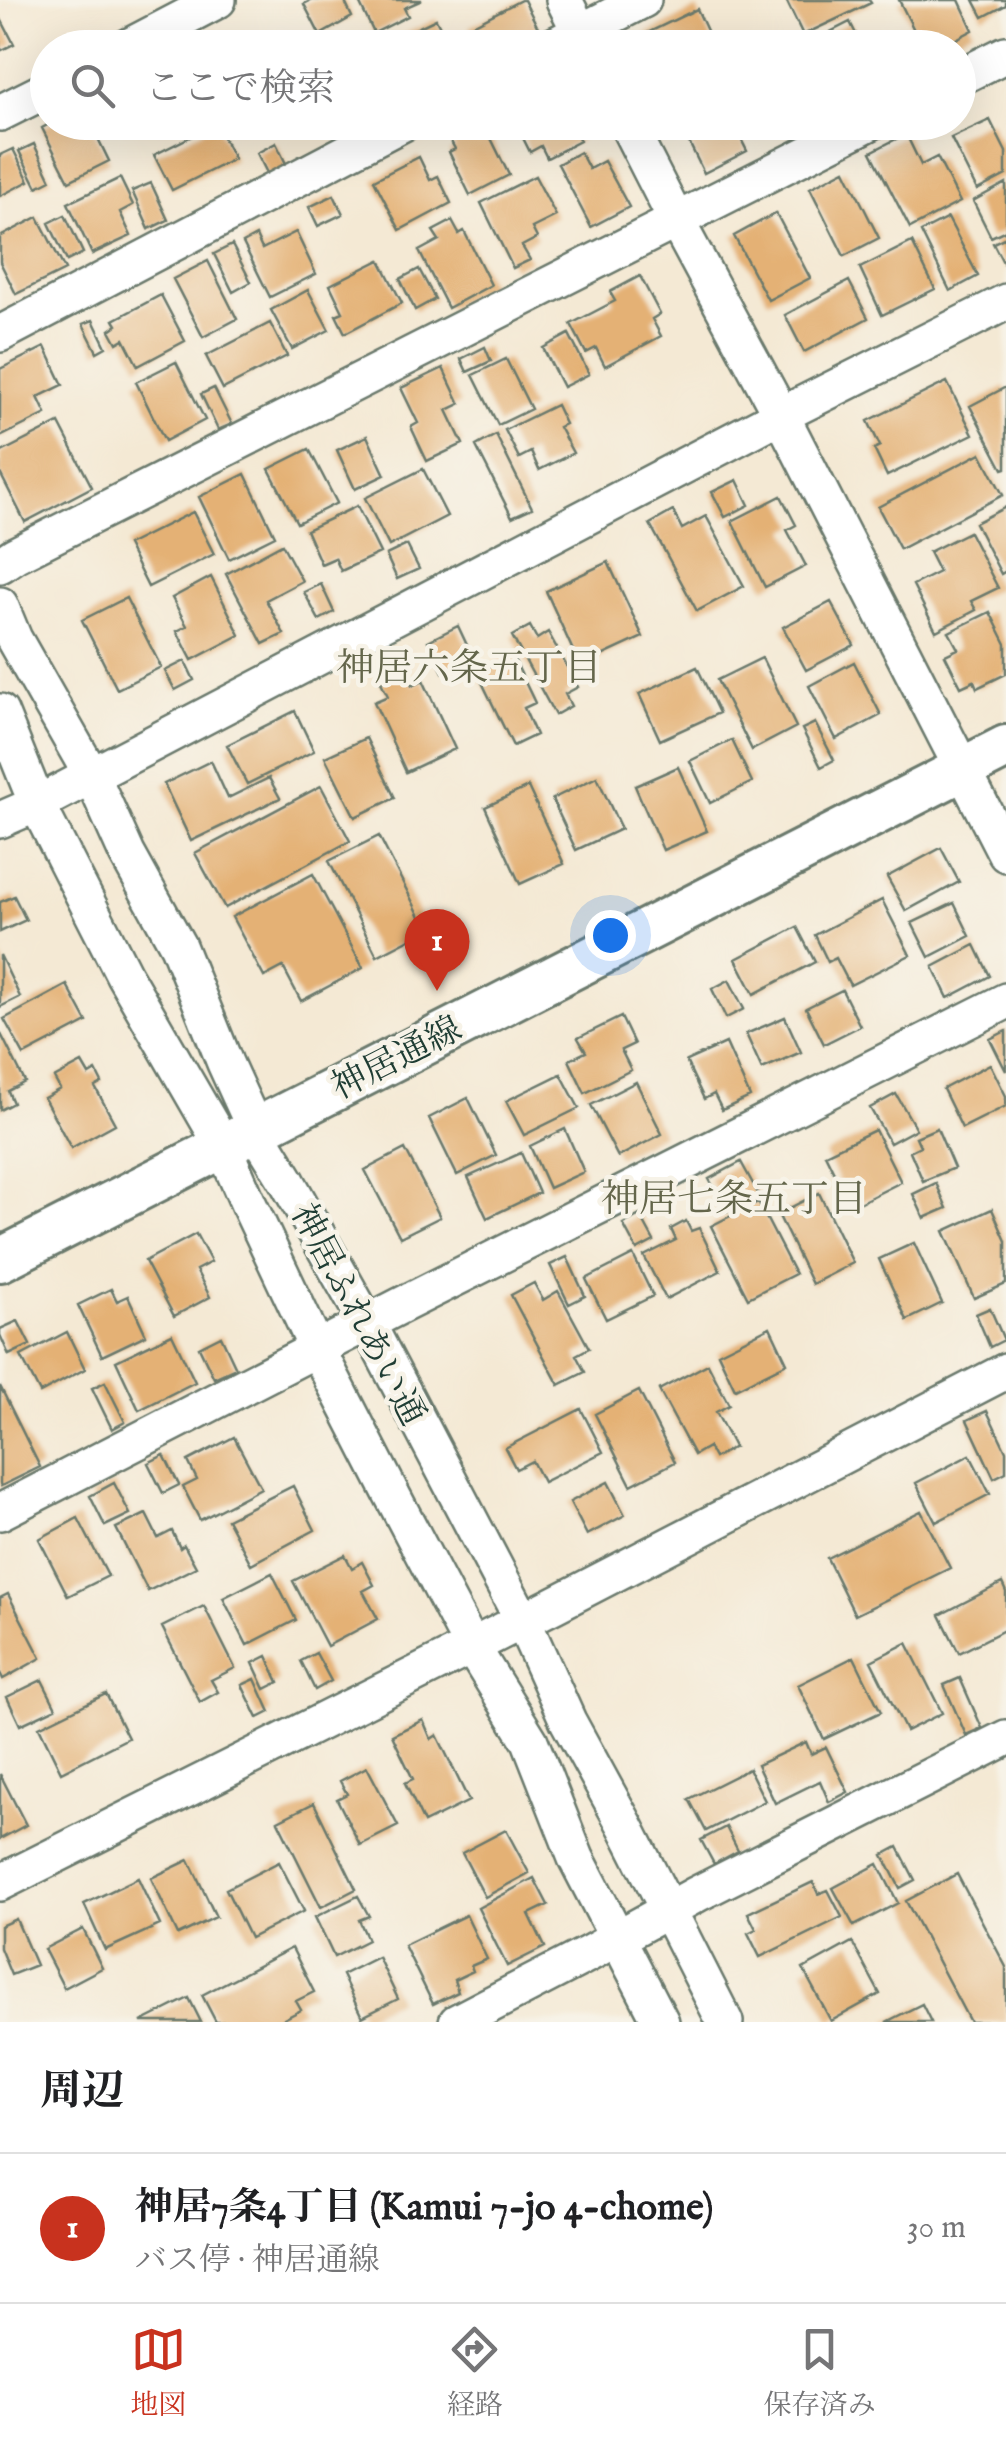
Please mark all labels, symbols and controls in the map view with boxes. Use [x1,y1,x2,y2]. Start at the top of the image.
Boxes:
search box [30,30,976,140]
icon: search [65,58,120,113]
text: ここで検索 [145,66,335,114]
district label: 神居六条五丁目 [336,646,602,694]
pin: 1 [404,908,470,991]
your location [585,910,636,961]
street label: 神居通線 [325,1007,470,1111]
district label: 神居七条五丁目 [601,1177,867,1225]
street label: 神居ふれあい通 [279,1196,434,1434]
text: 周辺 [40,2066,124,2119]
text: 神居7条4丁目 (Kamui 7-jo 4-chome) [135,2185,713,2233]
text: 1 [67,2208,78,2249]
text: 30 m [907,2208,966,2249]
text: バス停 · 神居通線 [135,2241,380,2282]
tab: 地図 [130,2322,186,2424]
tab: 経路 [447,2322,503,2424]
tab: 保存済み [764,2322,876,2424]

